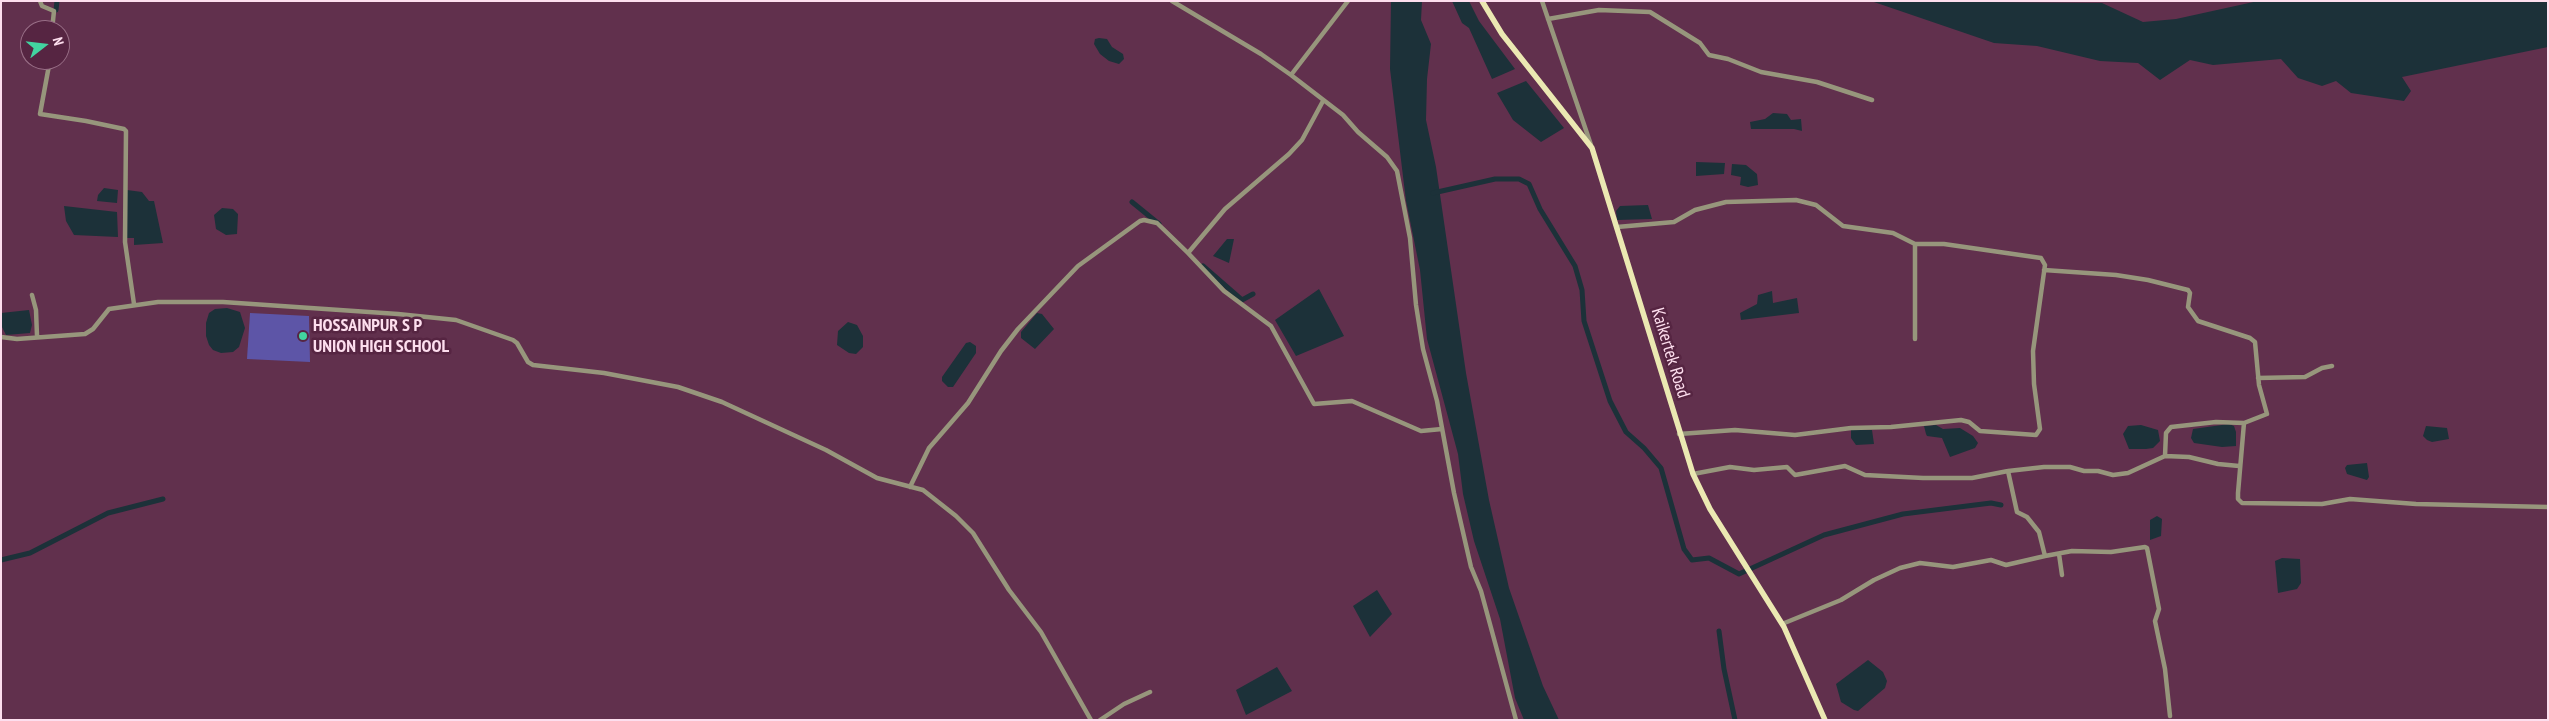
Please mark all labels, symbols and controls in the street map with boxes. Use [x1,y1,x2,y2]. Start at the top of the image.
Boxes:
north arrow [20,20,70,70]
text: N [49,35,68,47]
street label: Kaikertek Road [1646,305,1694,401]
place label: HOSSAINPUR S P UNION HIGH SCHOOL [313,315,449,358]
marker: HOSSAINPUR S P UNION HIGH SCHOOL [297,330,309,342]

